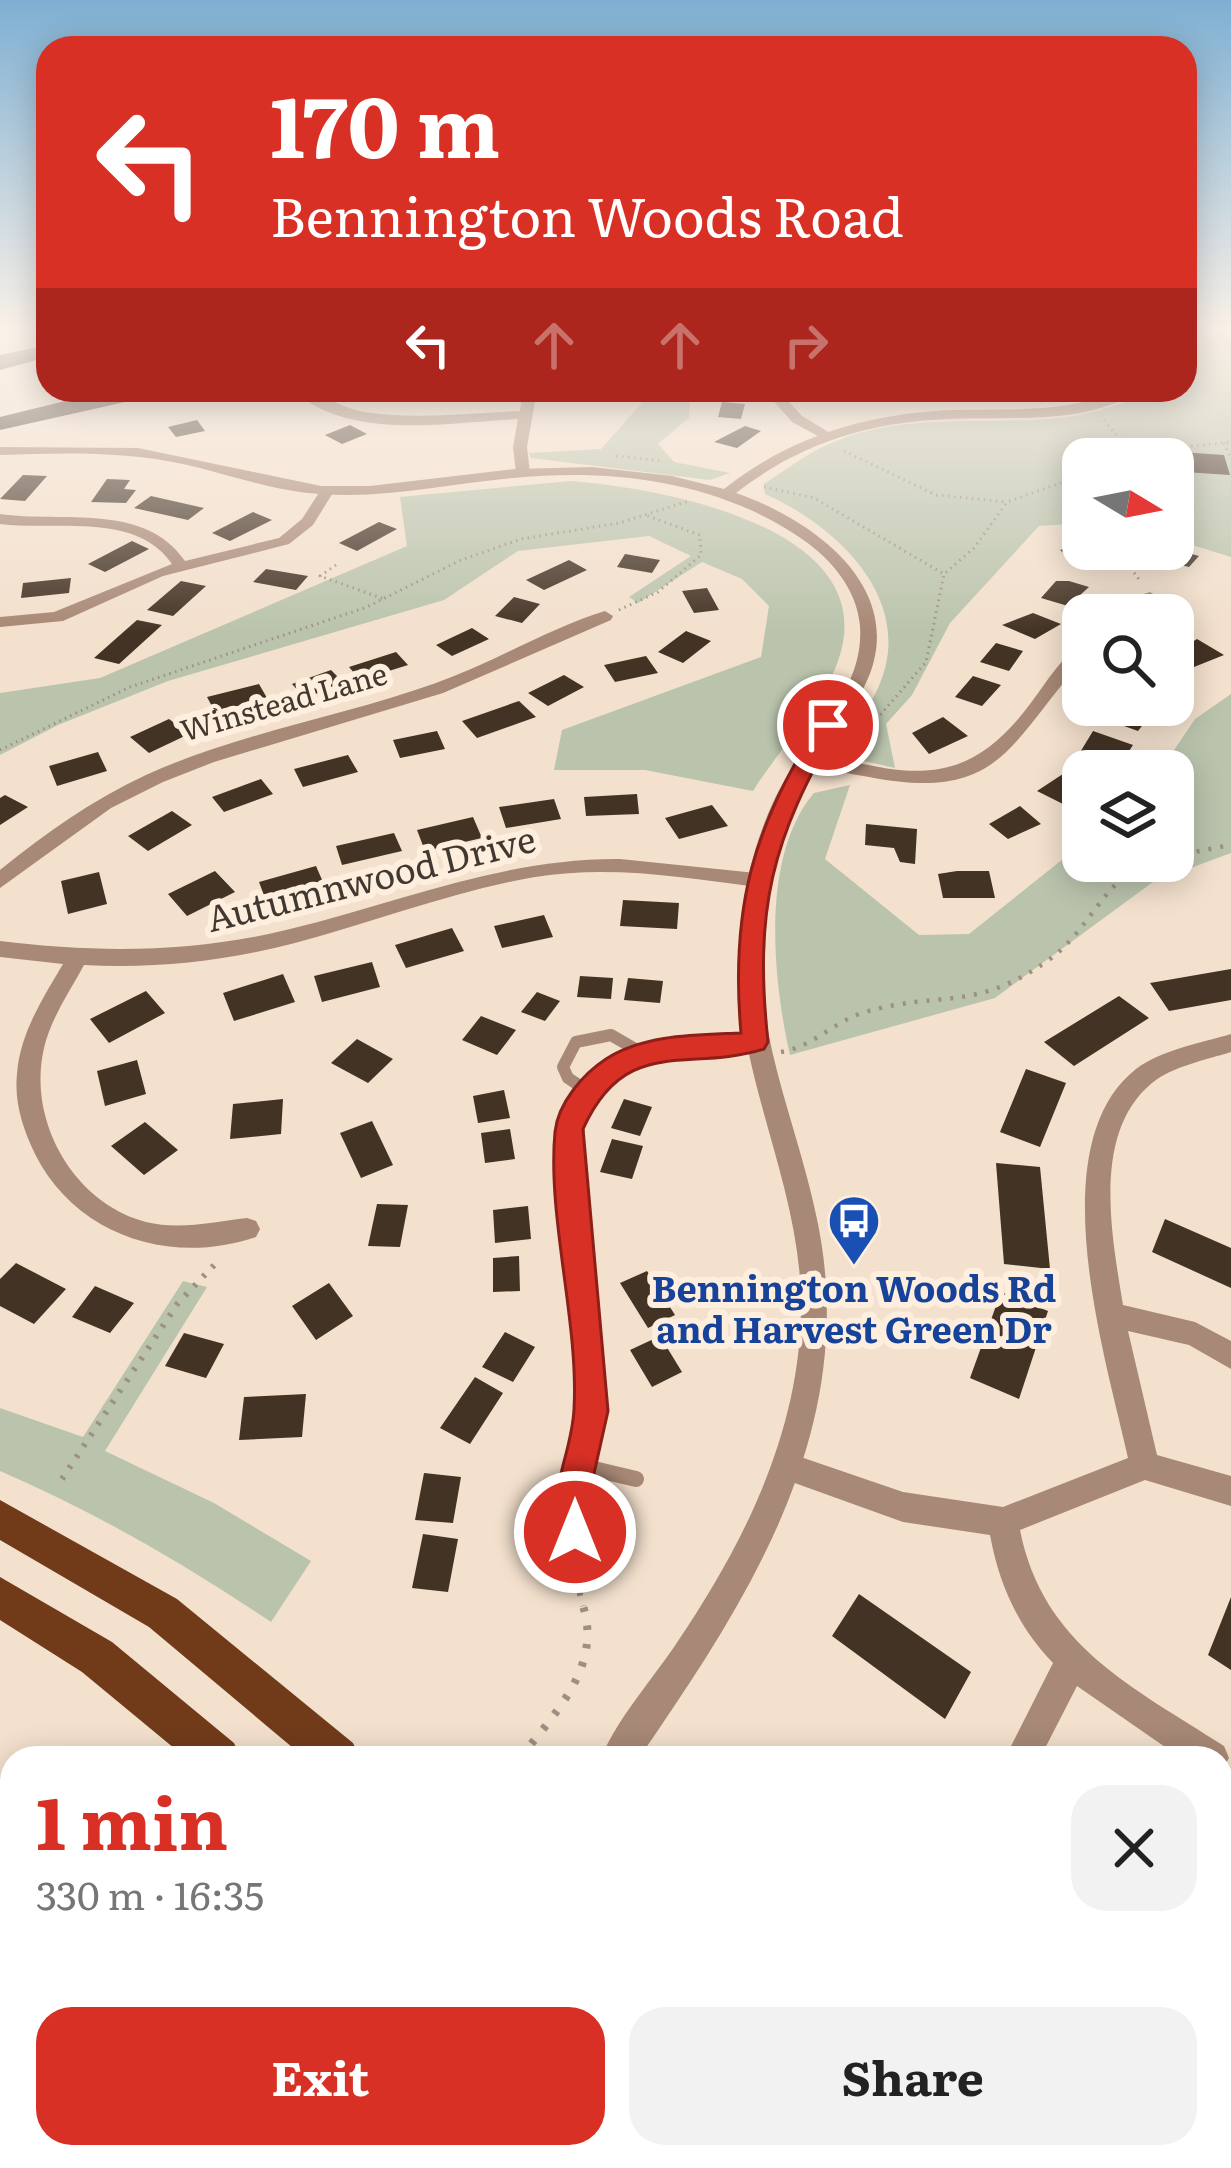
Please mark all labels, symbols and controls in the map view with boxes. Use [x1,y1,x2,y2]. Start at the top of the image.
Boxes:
text: 170 m [270,59,500,184]
icon: left [72,84,228,240]
text: Bennington Woods Road [270,173,904,254]
icon: left [395,312,461,378]
icon: ahead [521,312,587,378]
icon: ahead [647,312,713,378]
icon: right [773,312,839,378]
north arrow [1062,438,1194,570]
map controls [1062,438,1194,882]
button: search [1062,594,1194,726]
street label: Winstead Lane [175,650,392,751]
pin [777,674,879,776]
icon: arrive [795,692,861,758]
button: layers [1062,750,1194,882]
street label: Autumnwood Drive [200,810,540,943]
bus stop icon: Bennington Woods Rd and Harvest Green Dr [826,1193,882,1267]
place label: Bennington Woods Rd and Harvest Green Dr [652,1260,1056,1354]
position arrow [512,1469,638,1595]
text: 1 min [36,1765,228,1872]
button: close [1071,1785,1197,1911]
text: 330 m · 16:35 [36,1864,264,1922]
button: Exit [36,2007,605,2145]
button: Share [629,2007,1197,2145]

